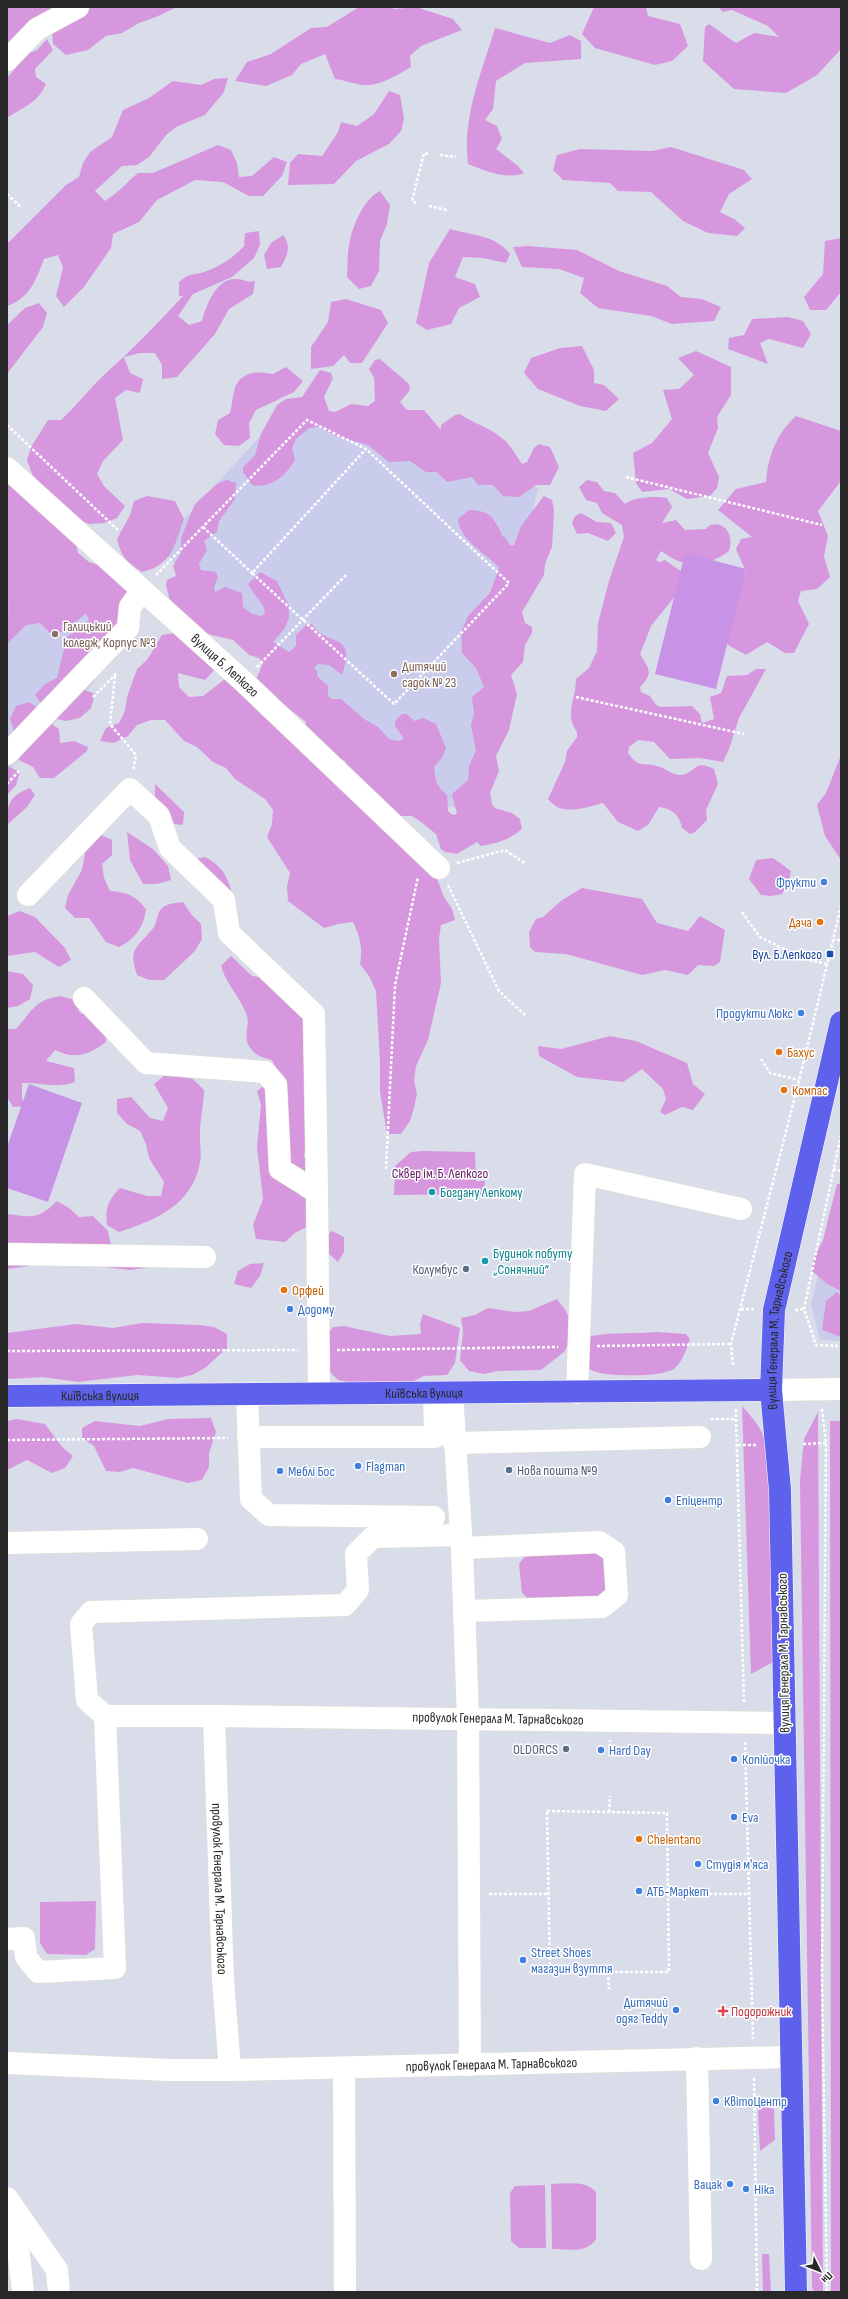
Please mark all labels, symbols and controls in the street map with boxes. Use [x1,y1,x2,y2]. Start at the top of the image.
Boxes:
place label: Галицький коледж, Корпус №3 [63,618,156,651]
marker: Галицький коледж, Корпус №3 [50,629,60,639]
street label: вулиця Б. Лепкого [187,630,263,701]
place label: Дитячий садок № 23 [402,658,456,691]
marker: Дитячий садок № 23 [389,669,399,679]
place label: Фрукти [776,874,816,891]
marker: Фрукти [819,877,829,887]
place label: Дача [789,914,812,931]
marker: Дача [815,917,825,927]
place label: Вул. Б.Лепкого [752,946,822,963]
marker: Вул. Б.Лепкого [825,949,835,959]
place label: Продукти Люкс [716,1005,793,1022]
marker: Продукти Люкс [796,1008,806,1018]
place label: Бахус [787,1044,815,1061]
marker: Бахус [774,1047,784,1057]
place label: Компас [792,1082,828,1099]
marker: Компас [779,1085,789,1095]
park label: Сквер ім. Б. Лепкого [392,1165,488,1182]
place label: Богдану Лепкому [440,1184,523,1201]
marker: Богдану Лепкому [427,1187,437,1197]
place label: Будинок побуту „Сонячний“ [493,1245,573,1278]
street label: вулиця Генерала М. Тарнавського [763,1249,797,1410]
marker: Будинок побуту „Сонячний“ [480,1256,490,1266]
place label: Колумбус [412,1261,458,1278]
marker: Колумбус [461,1264,471,1274]
place label: Орфей [292,1282,324,1299]
marker: Орфей [279,1285,289,1295]
place label: Додому [298,1301,335,1318]
marker: Додому [285,1304,295,1314]
street label: Київська вулиця [385,1384,463,1402]
street label: Київська вулиця [61,1387,139,1405]
place label: Flagman [366,1458,405,1475]
marker: Flagman [353,1461,363,1471]
place label: Нова пошта №9 [517,1462,597,1479]
place label: Меблі Бос [288,1463,335,1480]
marker: Нова пошта №9 [504,1465,514,1475]
marker: Меблі Бос [275,1466,285,1476]
place label: Епіцентр [676,1492,723,1509]
marker: Епіцентр [663,1495,673,1505]
street label: вулиця Генерала М. Тарнавського [774,1573,793,1733]
street label: провулок Генерала М. Тарнавського [412,1709,584,1728]
place label: OLDORCS [513,1741,558,1758]
place label: Hard Day [609,1742,651,1759]
marker: OLDORCS [561,1744,571,1754]
marker: Hard Day [596,1745,606,1755]
place label: Копійочка [742,1751,790,1768]
marker: Копійочка [729,1754,739,1764]
street label: провулок Генерала М. Тарнавського [208,1803,231,1975]
place label: Eva [742,1809,758,1826]
marker: Eva [729,1812,739,1822]
place label: Chelentano [647,1831,701,1848]
marker: Chelentano [634,1834,644,1844]
place label: Студія м'яса [706,1856,768,1873]
marker: Студія м'яса [693,1859,703,1869]
place label: АТБ-Маркет [646,1883,709,1900]
marker: АТБ-Маркет [634,1886,644,1896]
place label: Street Shoes магазин взуття [531,1944,612,1977]
marker: Street Shoes магазин взуття [518,1955,528,1965]
place label: Дитячий одяг Teddy [616,1994,669,2027]
place label: Подорожник [731,2003,792,2020]
marker: Дитячий одяг Teddy [671,2005,681,2015]
marker: Подорожник [718,2006,728,2016]
street label: провулок Генерала М. Тарнавського [405,2054,578,2075]
place label: КвітоЦентр [724,2093,787,2110]
marker: КвітоЦентр [711,2096,721,2106]
place label: Вацак [694,2176,723,2193]
marker: Вацак [725,2179,735,2189]
place label: Ніка [754,2181,774,2198]
marker: Ніка [741,2184,751,2194]
north arrow [800,2251,840,2291]
text: Пн [818,2269,835,2286]

